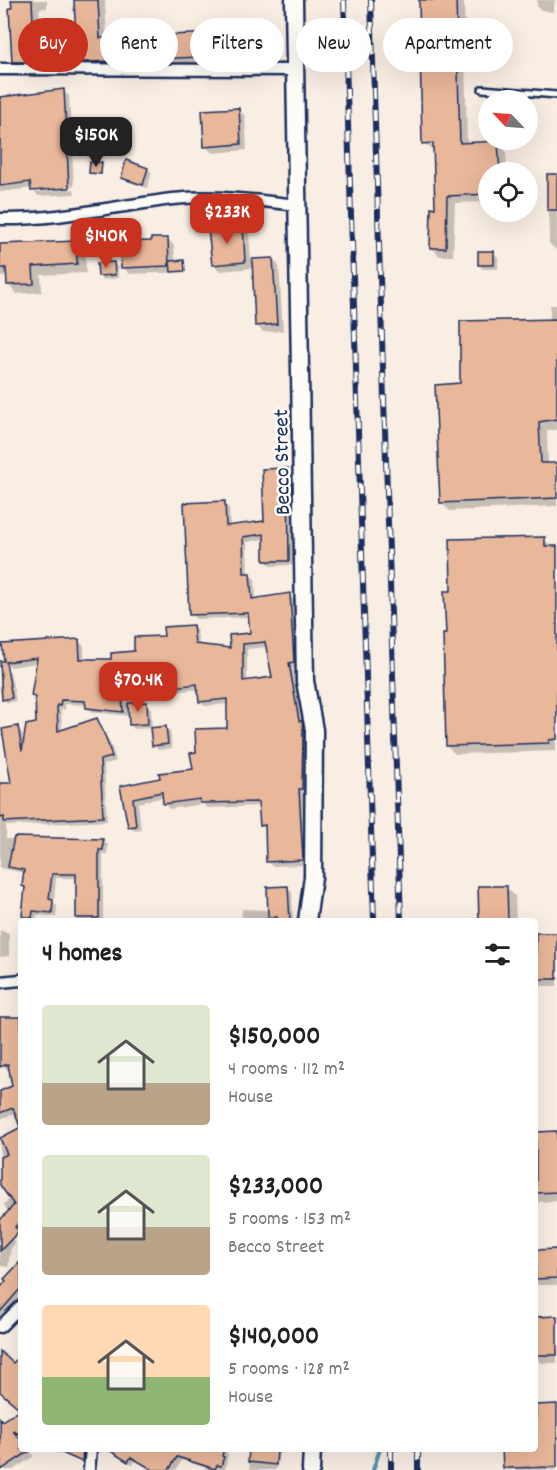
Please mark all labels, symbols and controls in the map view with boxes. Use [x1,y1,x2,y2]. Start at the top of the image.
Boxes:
chip: Buy [18,18,88,72]
chip: Rent [100,18,178,72]
chip: Filters [190,18,284,72]
chip: New [296,18,371,72]
chip: Apartment [383,18,513,72]
north arrow [478,90,538,150]
map controls [478,90,538,222]
pin: $150K [54,117,138,168]
text: $150K [74,122,118,150]
button: locate [478,162,538,222]
pin: $233K [185,194,269,245]
text: $233K [204,199,250,227]
pin: $140K [64,218,148,269]
text: $140K [85,223,127,251]
street label: Becco Street [267,409,300,515]
pin: $70.4K [89,662,187,713]
text: $70.4K [113,667,163,695]
text: 4 homes [42,936,122,973]
icon: filters [481,938,514,971]
text: $150,000 [228,1019,321,1056]
icon: home [90,1029,162,1101]
text: 4 rooms · 112 m² [228,1056,345,1084]
text: House [228,1084,273,1112]
text: $233,000 [228,1169,323,1206]
icon: home [90,1179,162,1251]
text: 5 rooms · 153 m² [228,1206,351,1234]
text: Becco Street [228,1234,324,1262]
text: $140,000 [228,1319,319,1356]
icon: home [90,1329,162,1401]
text: 5 rooms · 128 m² [228,1356,350,1384]
text: House [228,1384,273,1412]

